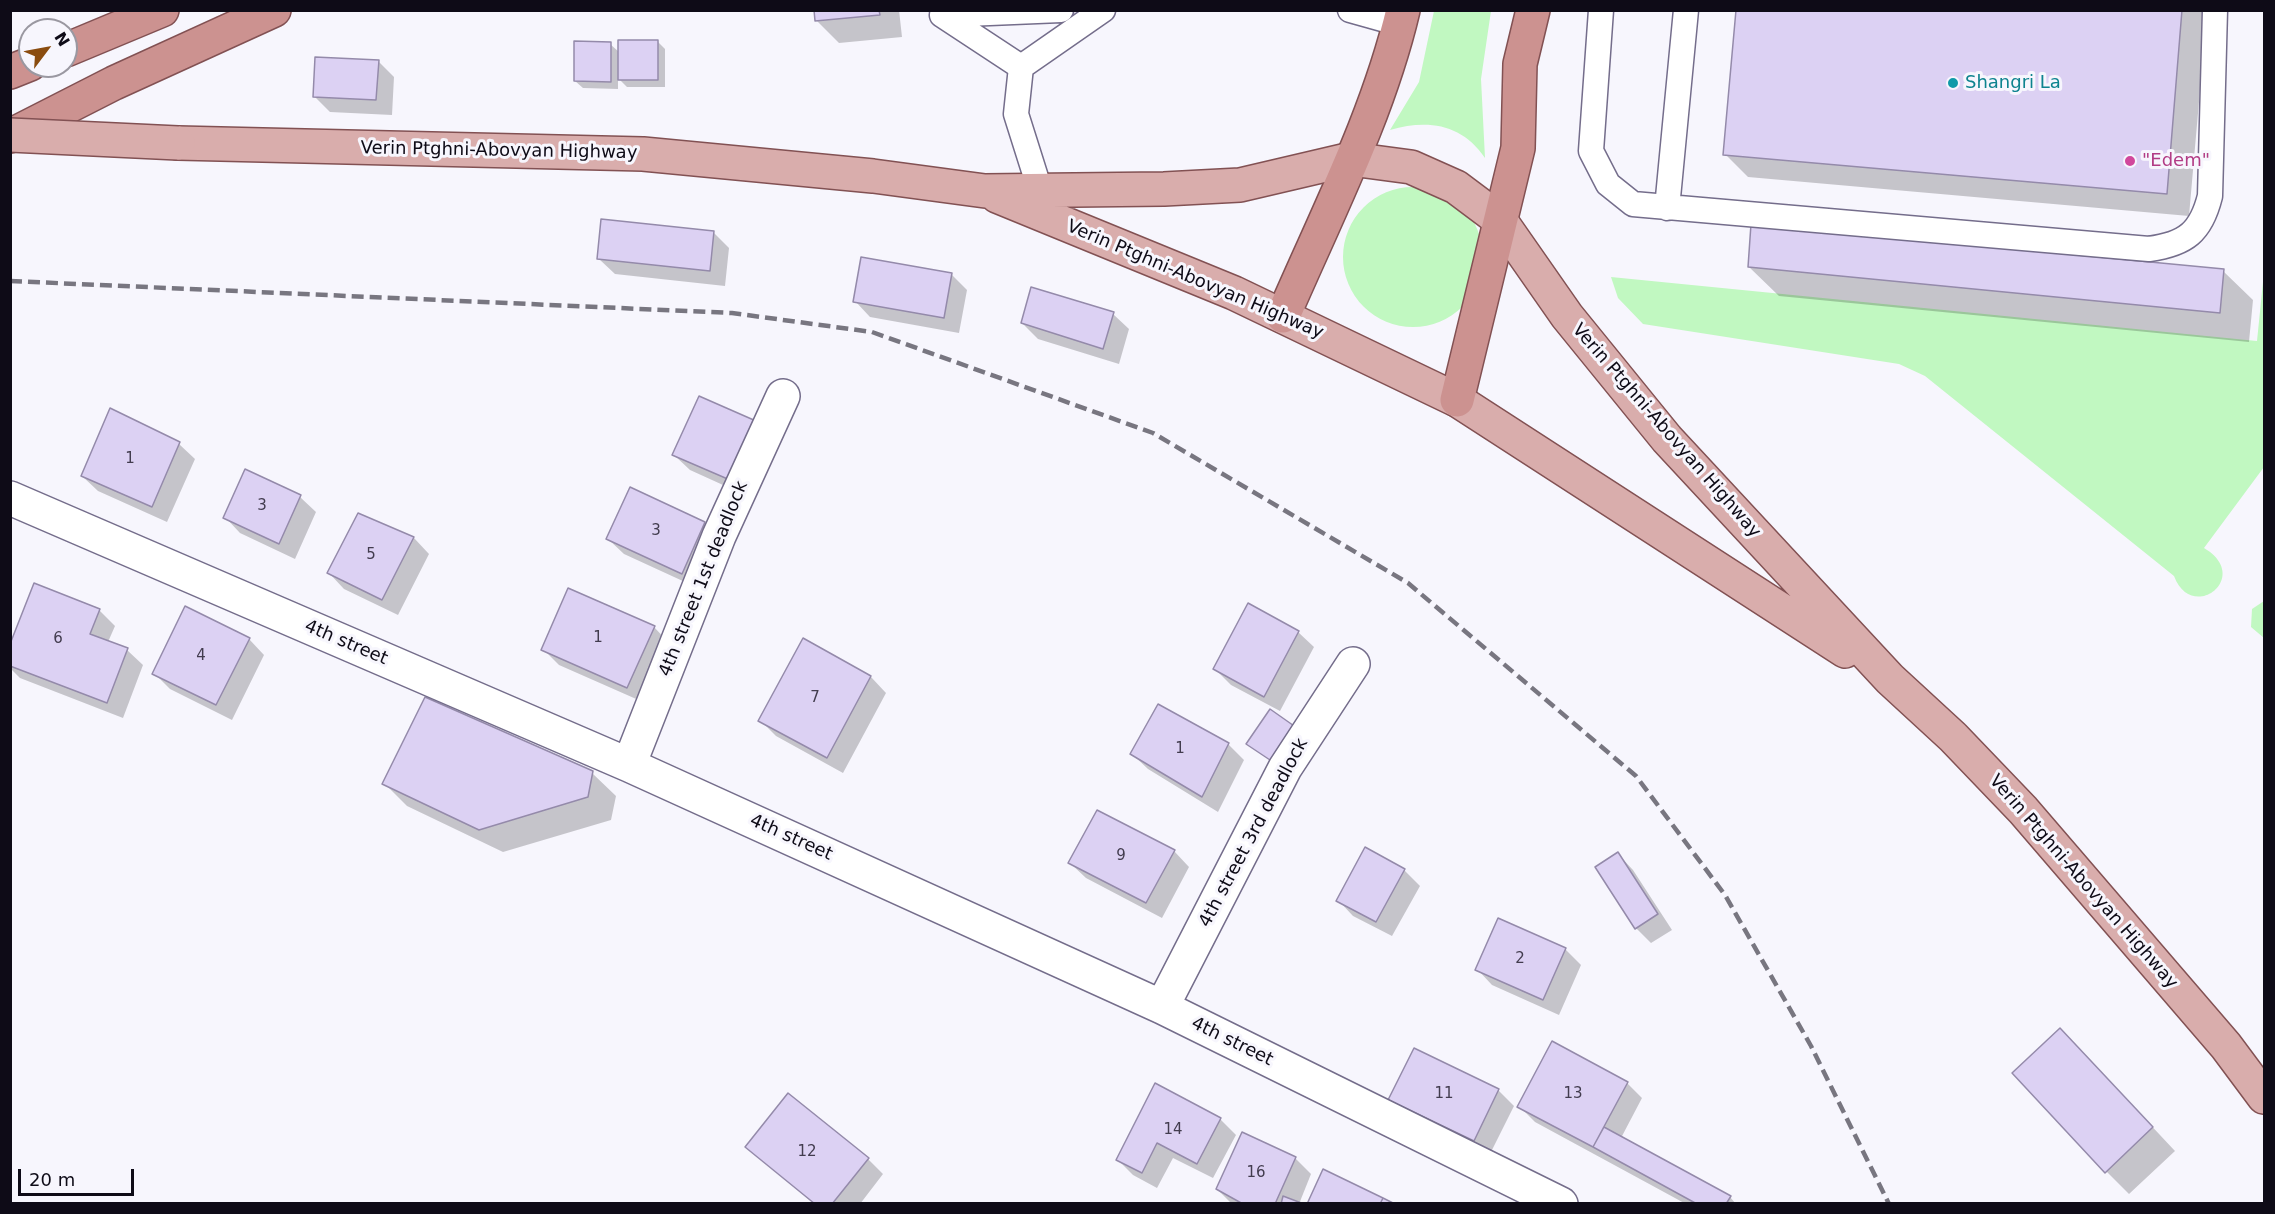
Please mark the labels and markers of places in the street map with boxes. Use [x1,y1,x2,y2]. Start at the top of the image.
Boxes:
place label: Shangri La [1965,72,2061,94]
marker: Shangri La [1946,76,1960,90]
place label: "Edem" [2142,150,2210,172]
marker: "Edem" [2123,154,2137,168]

